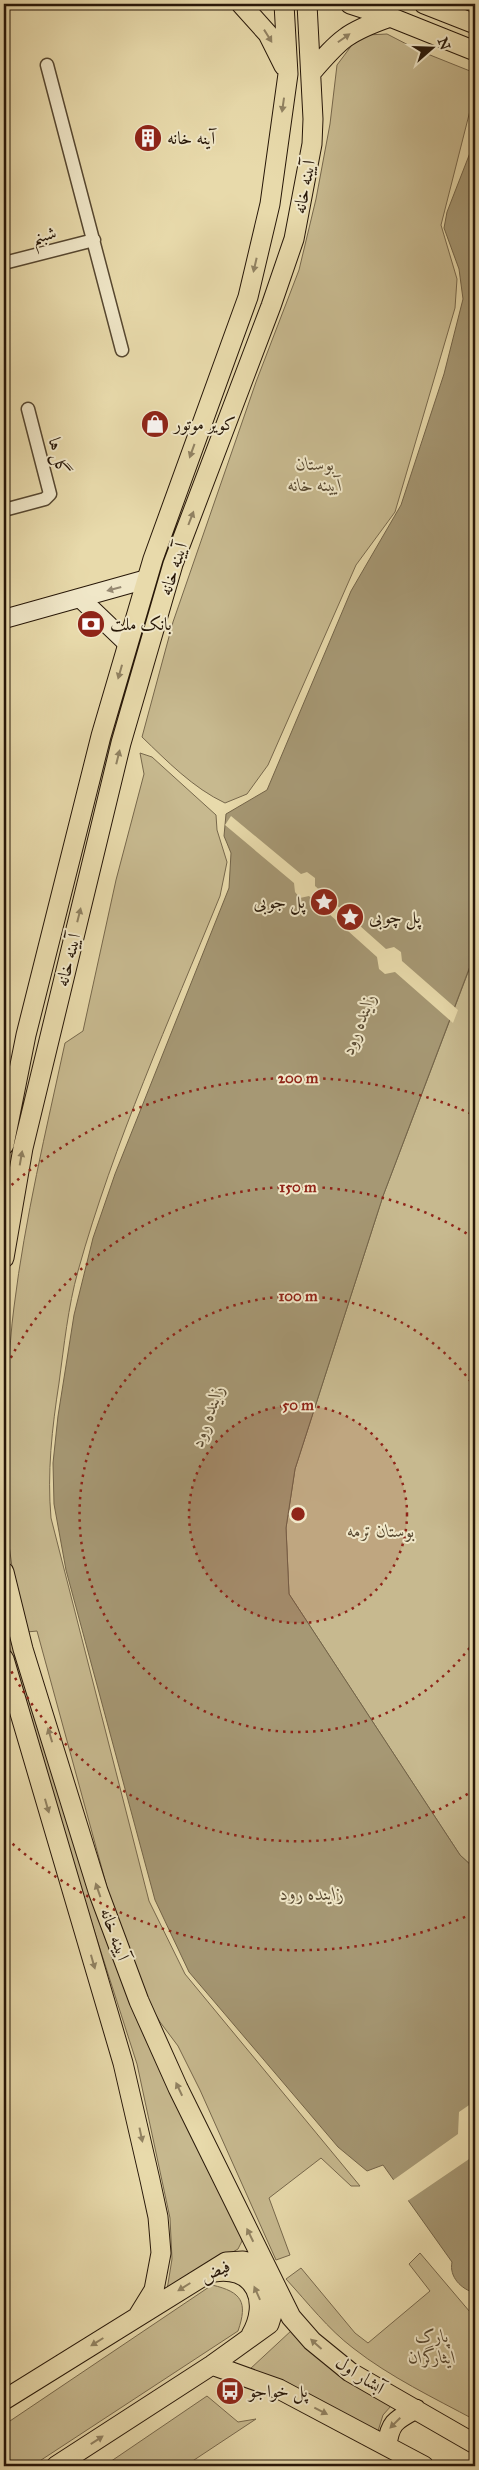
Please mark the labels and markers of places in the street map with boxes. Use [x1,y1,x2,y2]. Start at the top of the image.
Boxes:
building icon: آینه خانه [133,123,163,153]
place label: آینه خانه [167,127,217,150]
shop icon: کویر موتور [140,409,170,439]
place label: کویر موتور [172,413,236,435]
bank icon: بانک ملت [76,609,106,639]
place label: بانک ملت [110,613,172,635]
place icon: پل جوبی [309,887,339,917]
place label: پل جوبی [253,891,307,915]
place icon: پل چوبی [335,902,365,932]
place label: پل چوبی [369,906,422,930]
centre of rings [289,1505,307,1523]
bus stop icon: پل خواجو [215,2376,245,2406]
place label: پل خواجو [247,2380,309,2404]

